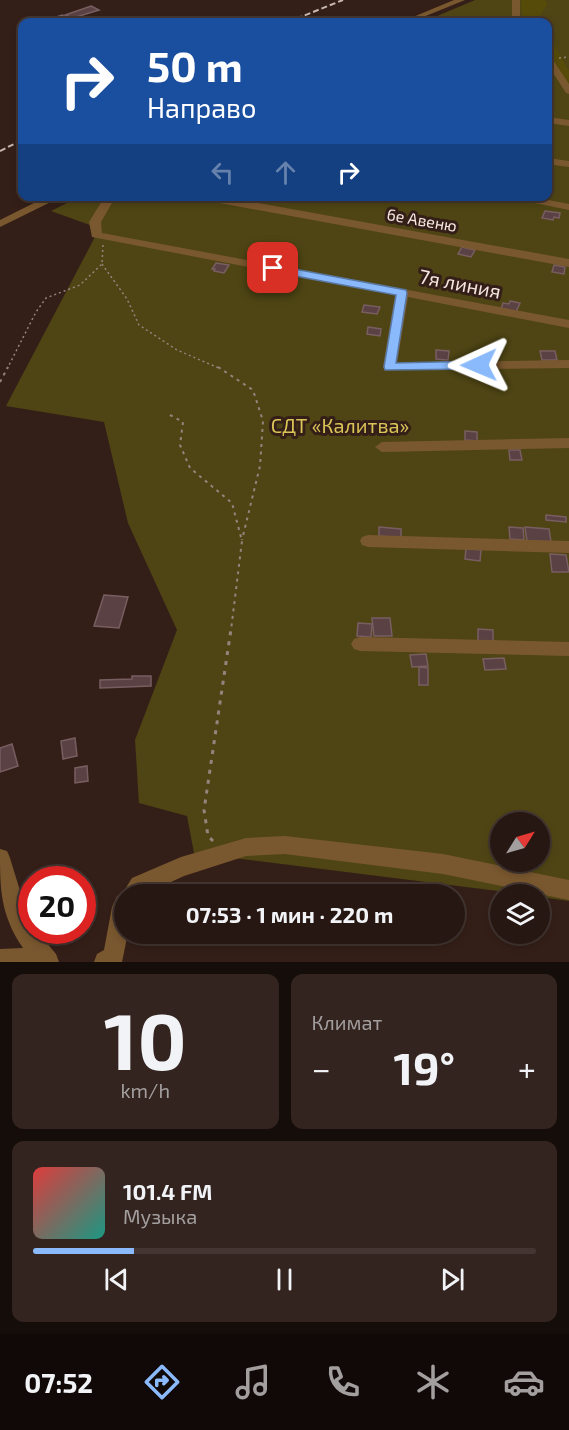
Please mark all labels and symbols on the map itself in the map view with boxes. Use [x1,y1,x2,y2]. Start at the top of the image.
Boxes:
street label: 6е Авеню [386,204,459,235]
pin [247,242,298,293]
street label: 7я линия [417,263,503,303]
position arrow [447,333,511,397]
park label: СДТ «Калитва» [271,413,409,437]
north arrow [490,812,550,872]
speed limit sign: 20 [18,866,96,944]

